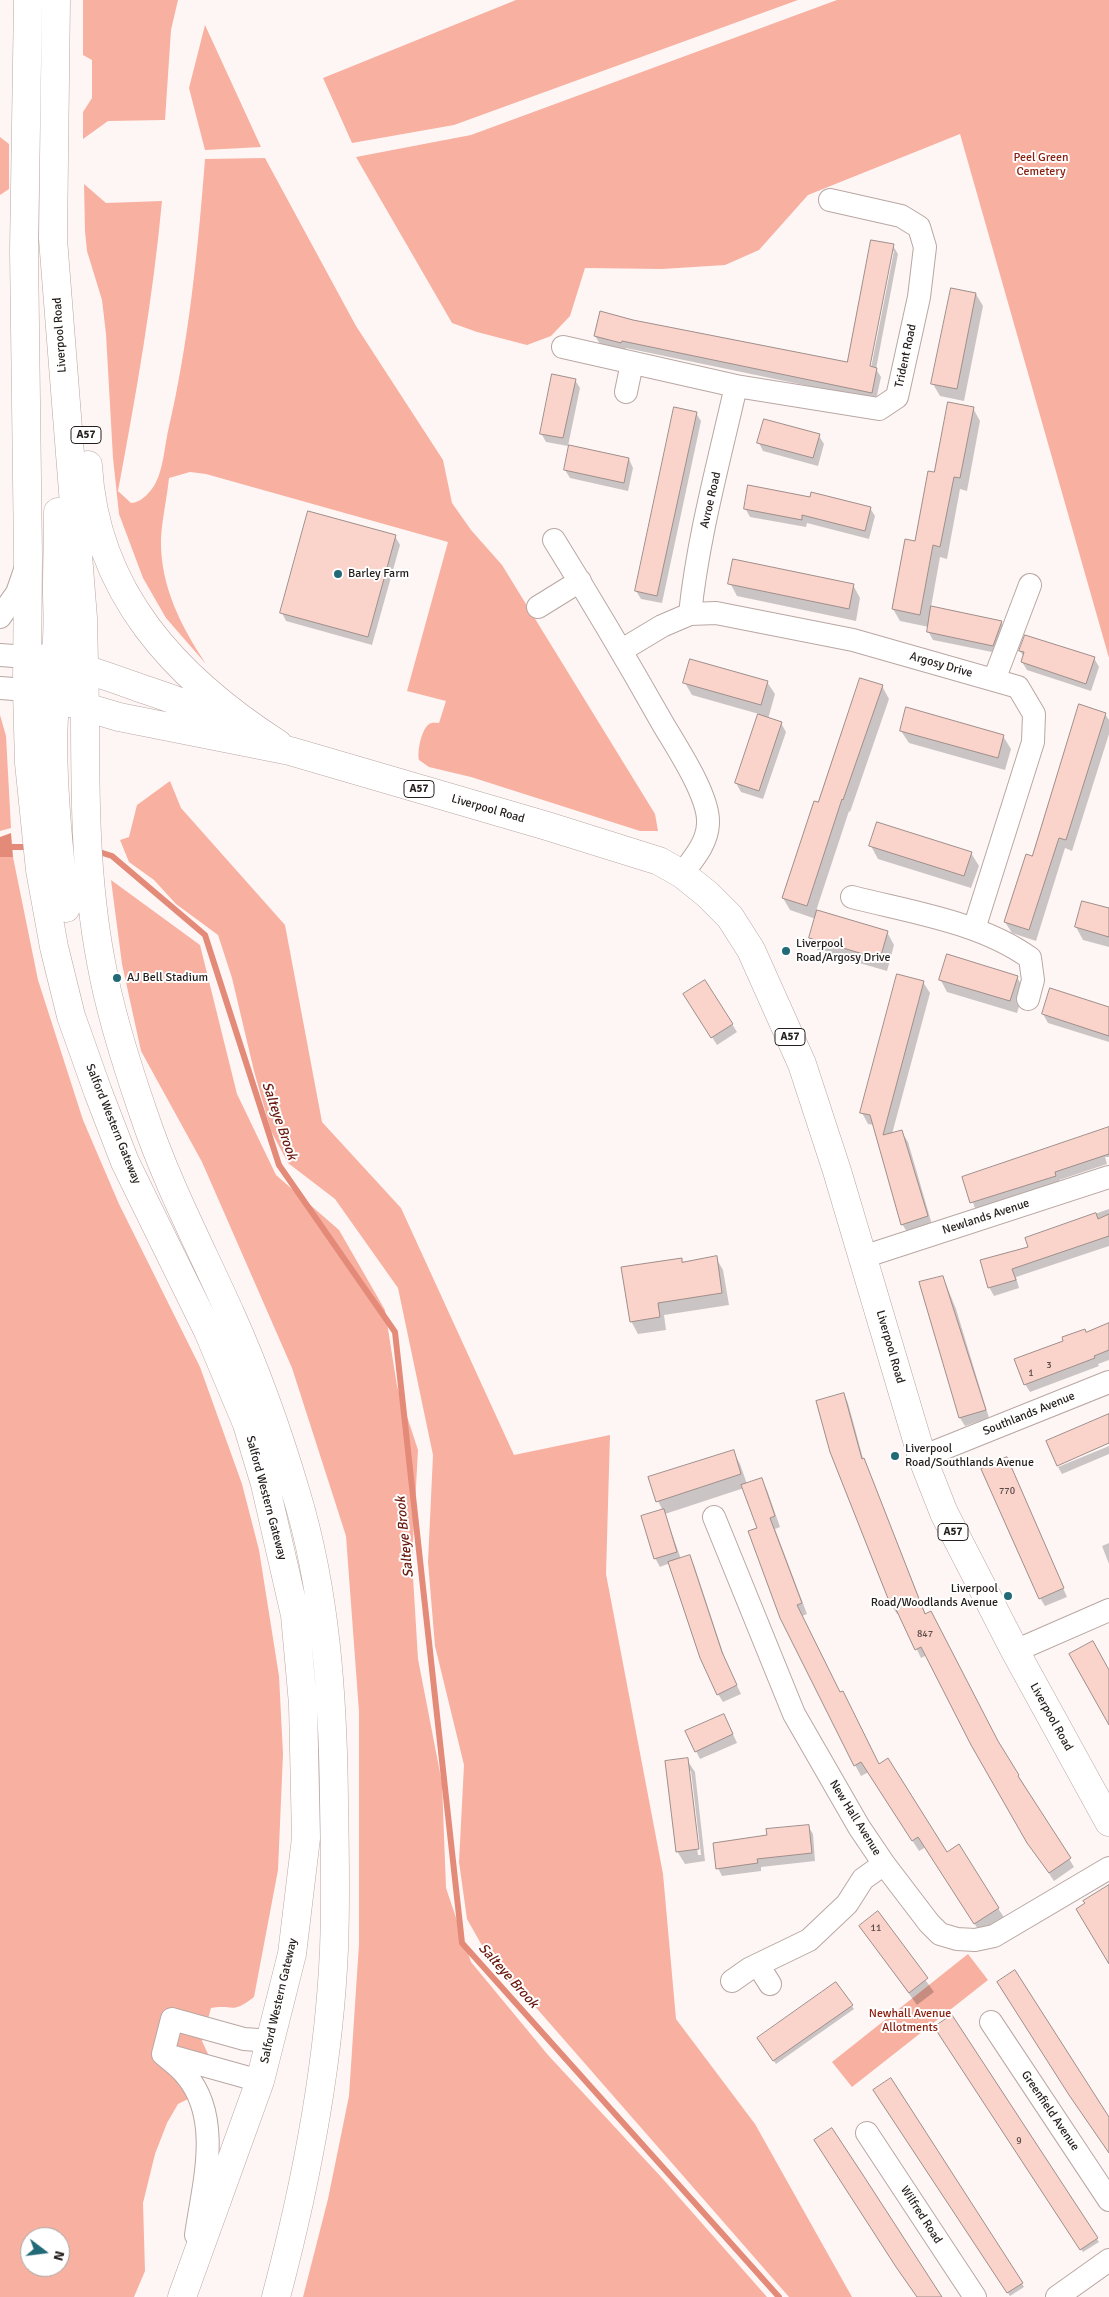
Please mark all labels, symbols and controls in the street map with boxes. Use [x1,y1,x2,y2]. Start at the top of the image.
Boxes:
park label: Peel Green Cemetery [1013,151,1069,179]
street label: Liverpool Road [50,297,70,373]
street label: Trident Road [892,323,920,389]
road number: A57 [71,426,101,444]
street label: Avroe Road [698,470,724,530]
place label: Barley Farm [348,567,409,581]
marker: Barley Farm [332,568,344,580]
street label: Argosy Drive [908,649,974,681]
road number: A57 [404,781,434,798]
street label: Liverpool Road [450,792,526,826]
place label: Liverpool Road/Argosy Drive [796,937,890,965]
marker: Liverpool Road/Argosy Drive [780,945,792,957]
place label: AJ Bell Stadium [127,971,208,985]
marker: AJ Bell Stadium [111,972,123,984]
road number: A57 [775,1028,805,1046]
street label: Salford Western Gateway [82,1062,144,1186]
water label: Salteye Brook [258,1080,300,1162]
street label: Newlands Avenue [941,1196,1031,1238]
street label: Liverpool Road [873,1309,907,1385]
house number: 3 [1046,1359,1052,1371]
house number: 1 [1028,1367,1034,1379]
street label: Southlands Avenue [981,1389,1077,1439]
street label: Salford Western Gateway [242,1434,290,1562]
place label: Liverpool Road/Southlands Avenue [905,1442,1034,1470]
marker: Liverpool Road/Southlands Avenue [889,1450,901,1462]
house number: 770 [999,1485,1015,1497]
water label: Salteye Brook [392,1496,418,1578]
road number: A57 [938,1524,968,1540]
place label: Liverpool Road/Woodlands Avenue [871,1582,998,1610]
marker: Liverpool Road/Woodlands Avenue [1002,1590,1014,1602]
house number: 847 [917,1628,933,1640]
street label: Liverpool Road [1026,1680,1076,1754]
street label: New Hall Avenue [826,1777,884,1859]
house number: 11 [871,1922,881,1934]
street label: Salford Western Gateway [258,1937,300,2065]
water label: Salteye Brook [474,1940,542,2012]
park label: Newhall Avenue Allotments [869,2007,951,2035]
street label: Greenfield Avenue [1018,2068,1082,2154]
house number: 9 [1016,2135,1022,2147]
street label: Wilfred Road [897,2183,945,2247]
north arrow [20,2227,70,2277]
text: N [50,2249,68,2263]

